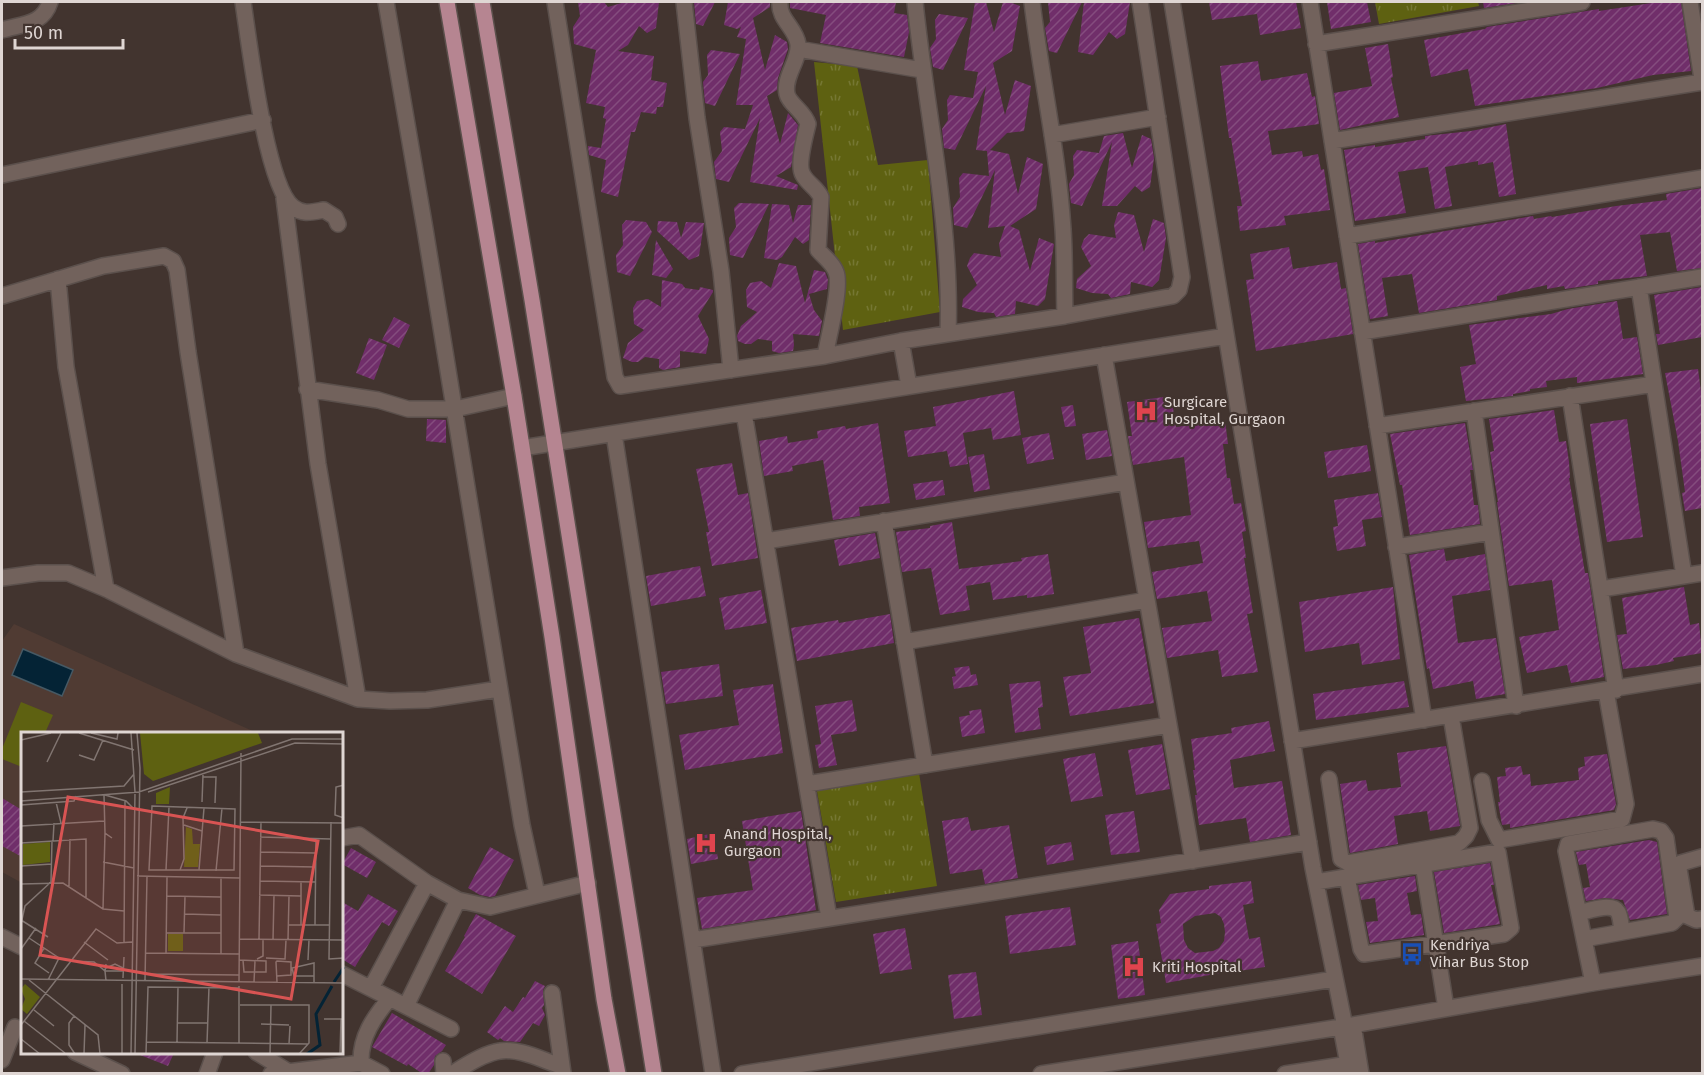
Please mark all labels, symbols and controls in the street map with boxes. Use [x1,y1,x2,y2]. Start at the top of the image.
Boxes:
scale bar [15,12,123,50]
text: 50 m [24,22,63,44]
place label: Surgicare Hospital, Gurgaon [1164,393,1285,428]
hospital icon: Surgicare Hospital, Gurgaon [1133,398,1159,424]
inset map [21,732,344,1054]
place label: Anand Hospital, Gurgaon [724,825,832,860]
hospital icon: Anand Hospital, Gurgaon [693,830,719,856]
place label: Kendriya Vihar Bus Stop [1430,936,1529,971]
bus stop icon: Kendriya Vihar Bus Stop [1399,941,1425,967]
hospital icon: Kriti Hospital [1121,954,1147,980]
place label: Kriti Hospital [1152,958,1242,976]

